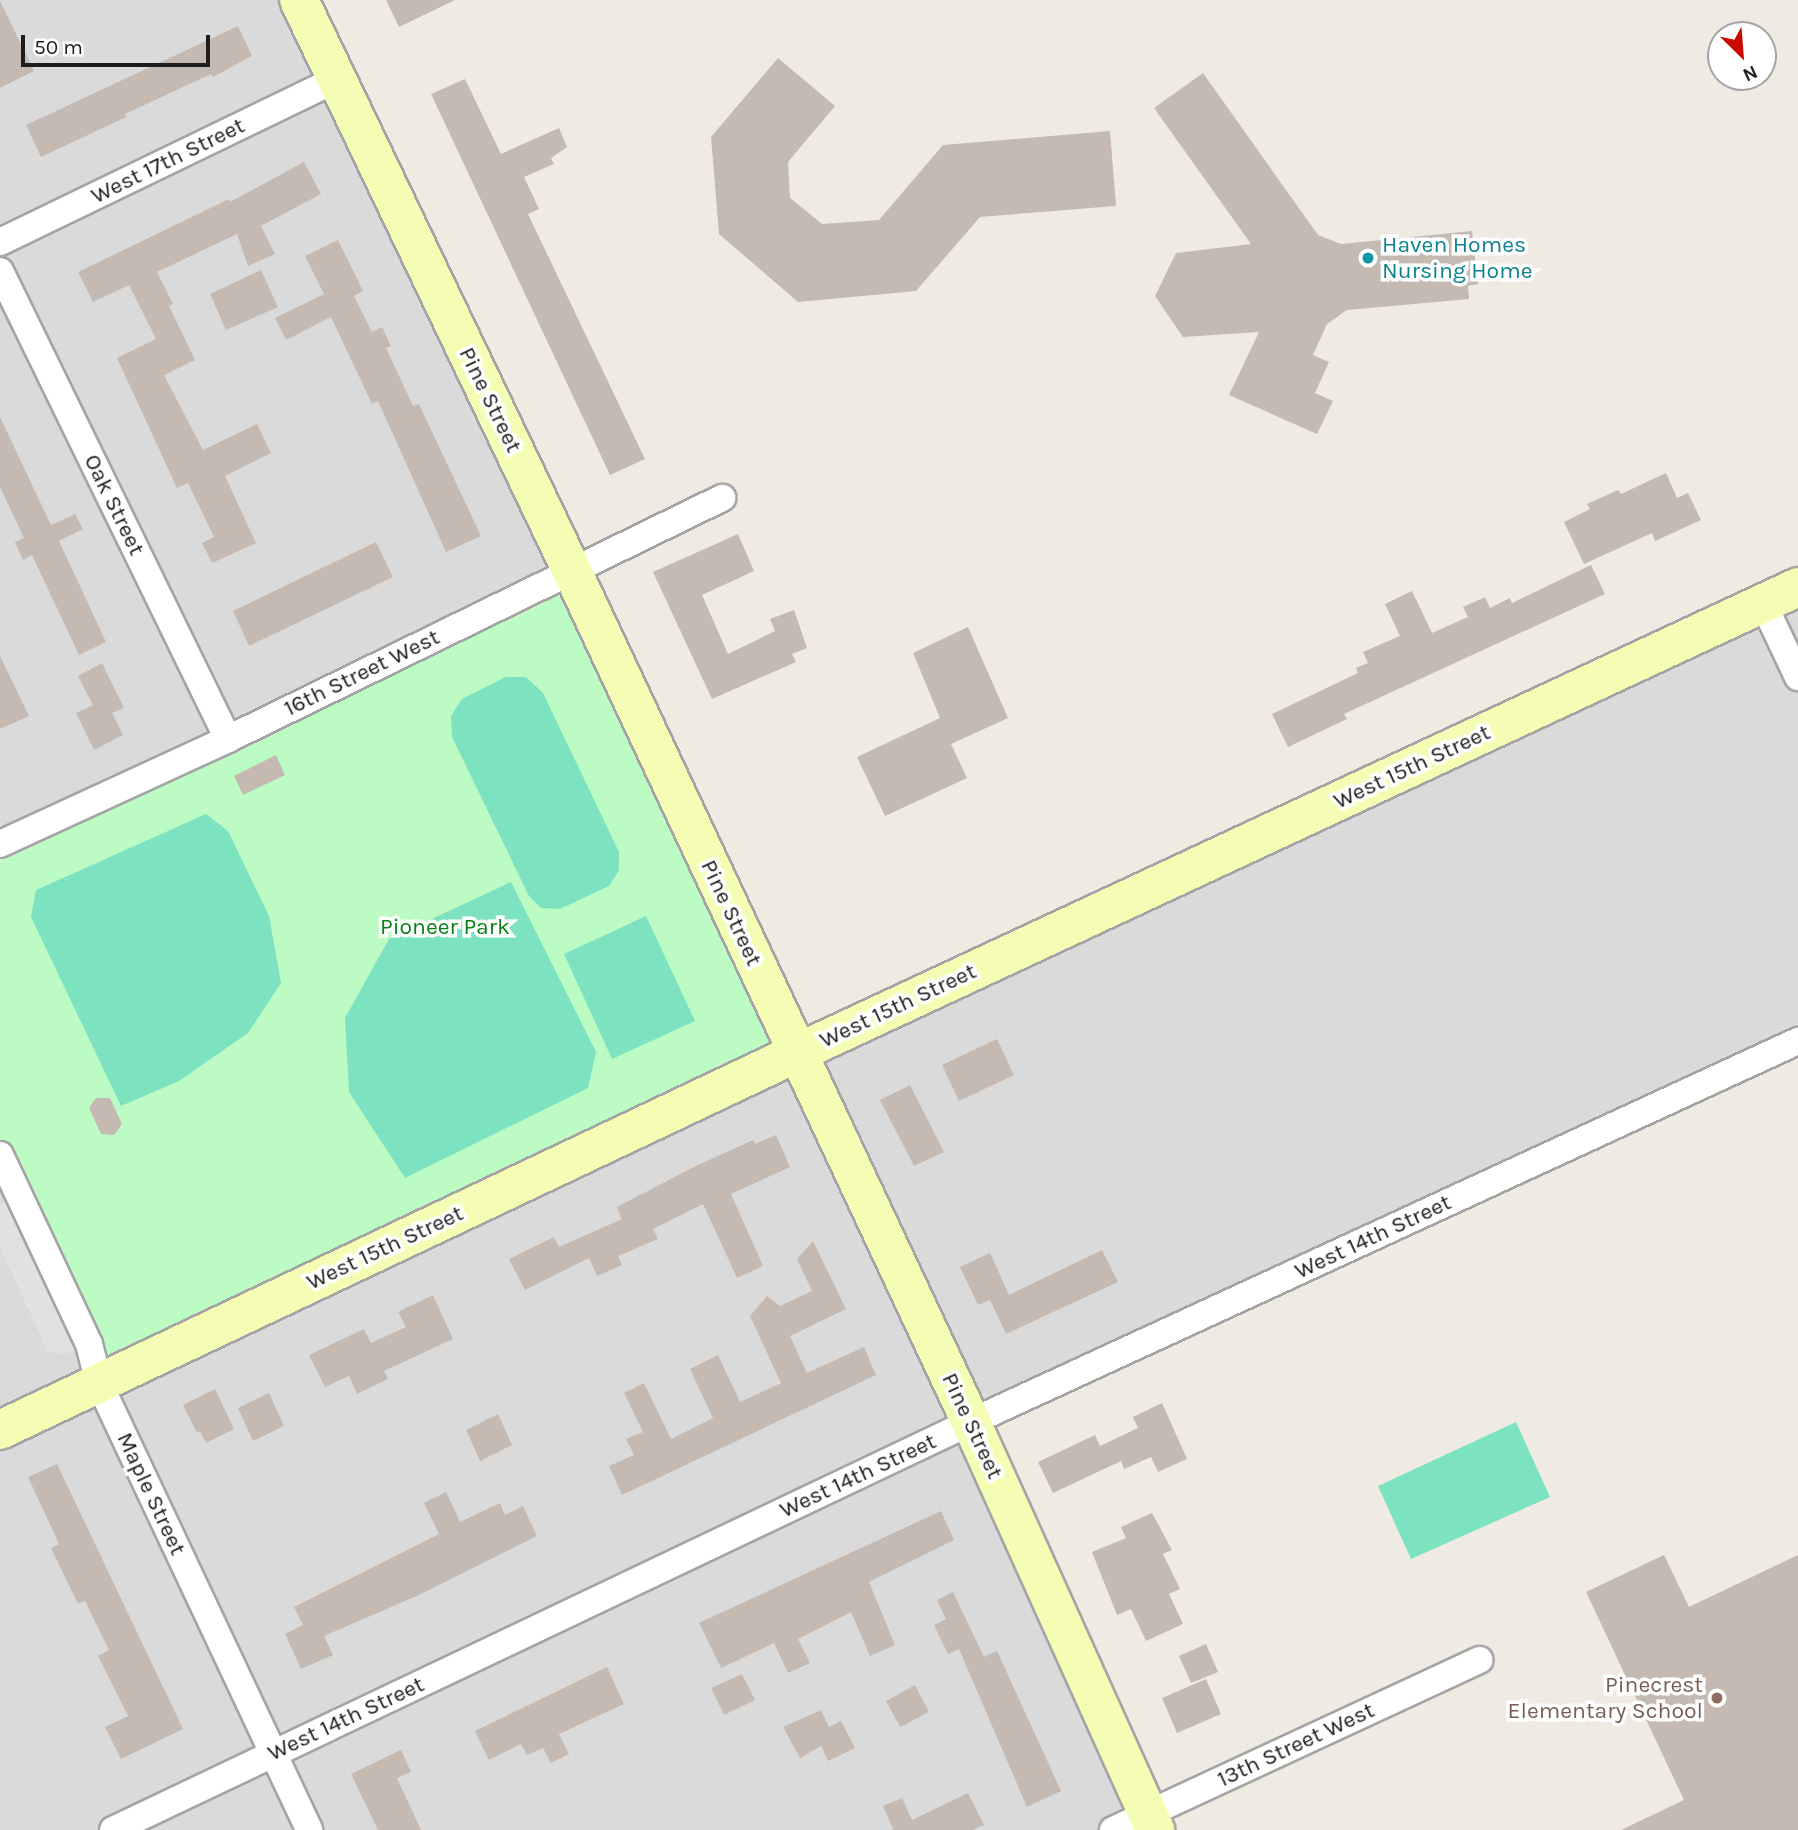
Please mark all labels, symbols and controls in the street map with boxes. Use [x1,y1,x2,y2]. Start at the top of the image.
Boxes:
scale bar [24,21,214,65]
north arrow [1707,21,1777,91]
text: 50 m [34,35,83,59]
text: N [1739,60,1761,86]
street label: West 17th Street [87,112,249,210]
place label: Haven Homes Nursing Home [1382,231,1533,285]
marker: Haven Homes Nursing Home [1360,250,1376,266]
street label: Pine Street [453,343,527,457]
street label: Oak Street [78,450,150,560]
street label: 16th Street West [280,623,444,723]
street label: West 15th Street [1329,719,1495,815]
street label: Pine Street [694,856,768,970]
park label: Pioneer Park [380,913,510,941]
street label: West 15th Street [815,958,981,1054]
street label: West 14th Street [1290,1189,1456,1285]
street label: West 15th Street [302,1200,468,1296]
street label: Pine Street [935,1369,1009,1483]
street label: Maple Street [111,1428,191,1560]
street label: West 14th Street [775,1428,941,1524]
street label: West 14th Street [263,1671,429,1767]
place label: Pinecrest Elementary School [1508,1671,1703,1725]
marker: Pinecrest Elementary School [1709,1690,1725,1706]
street label: 13th Street West [1213,1697,1379,1793]

